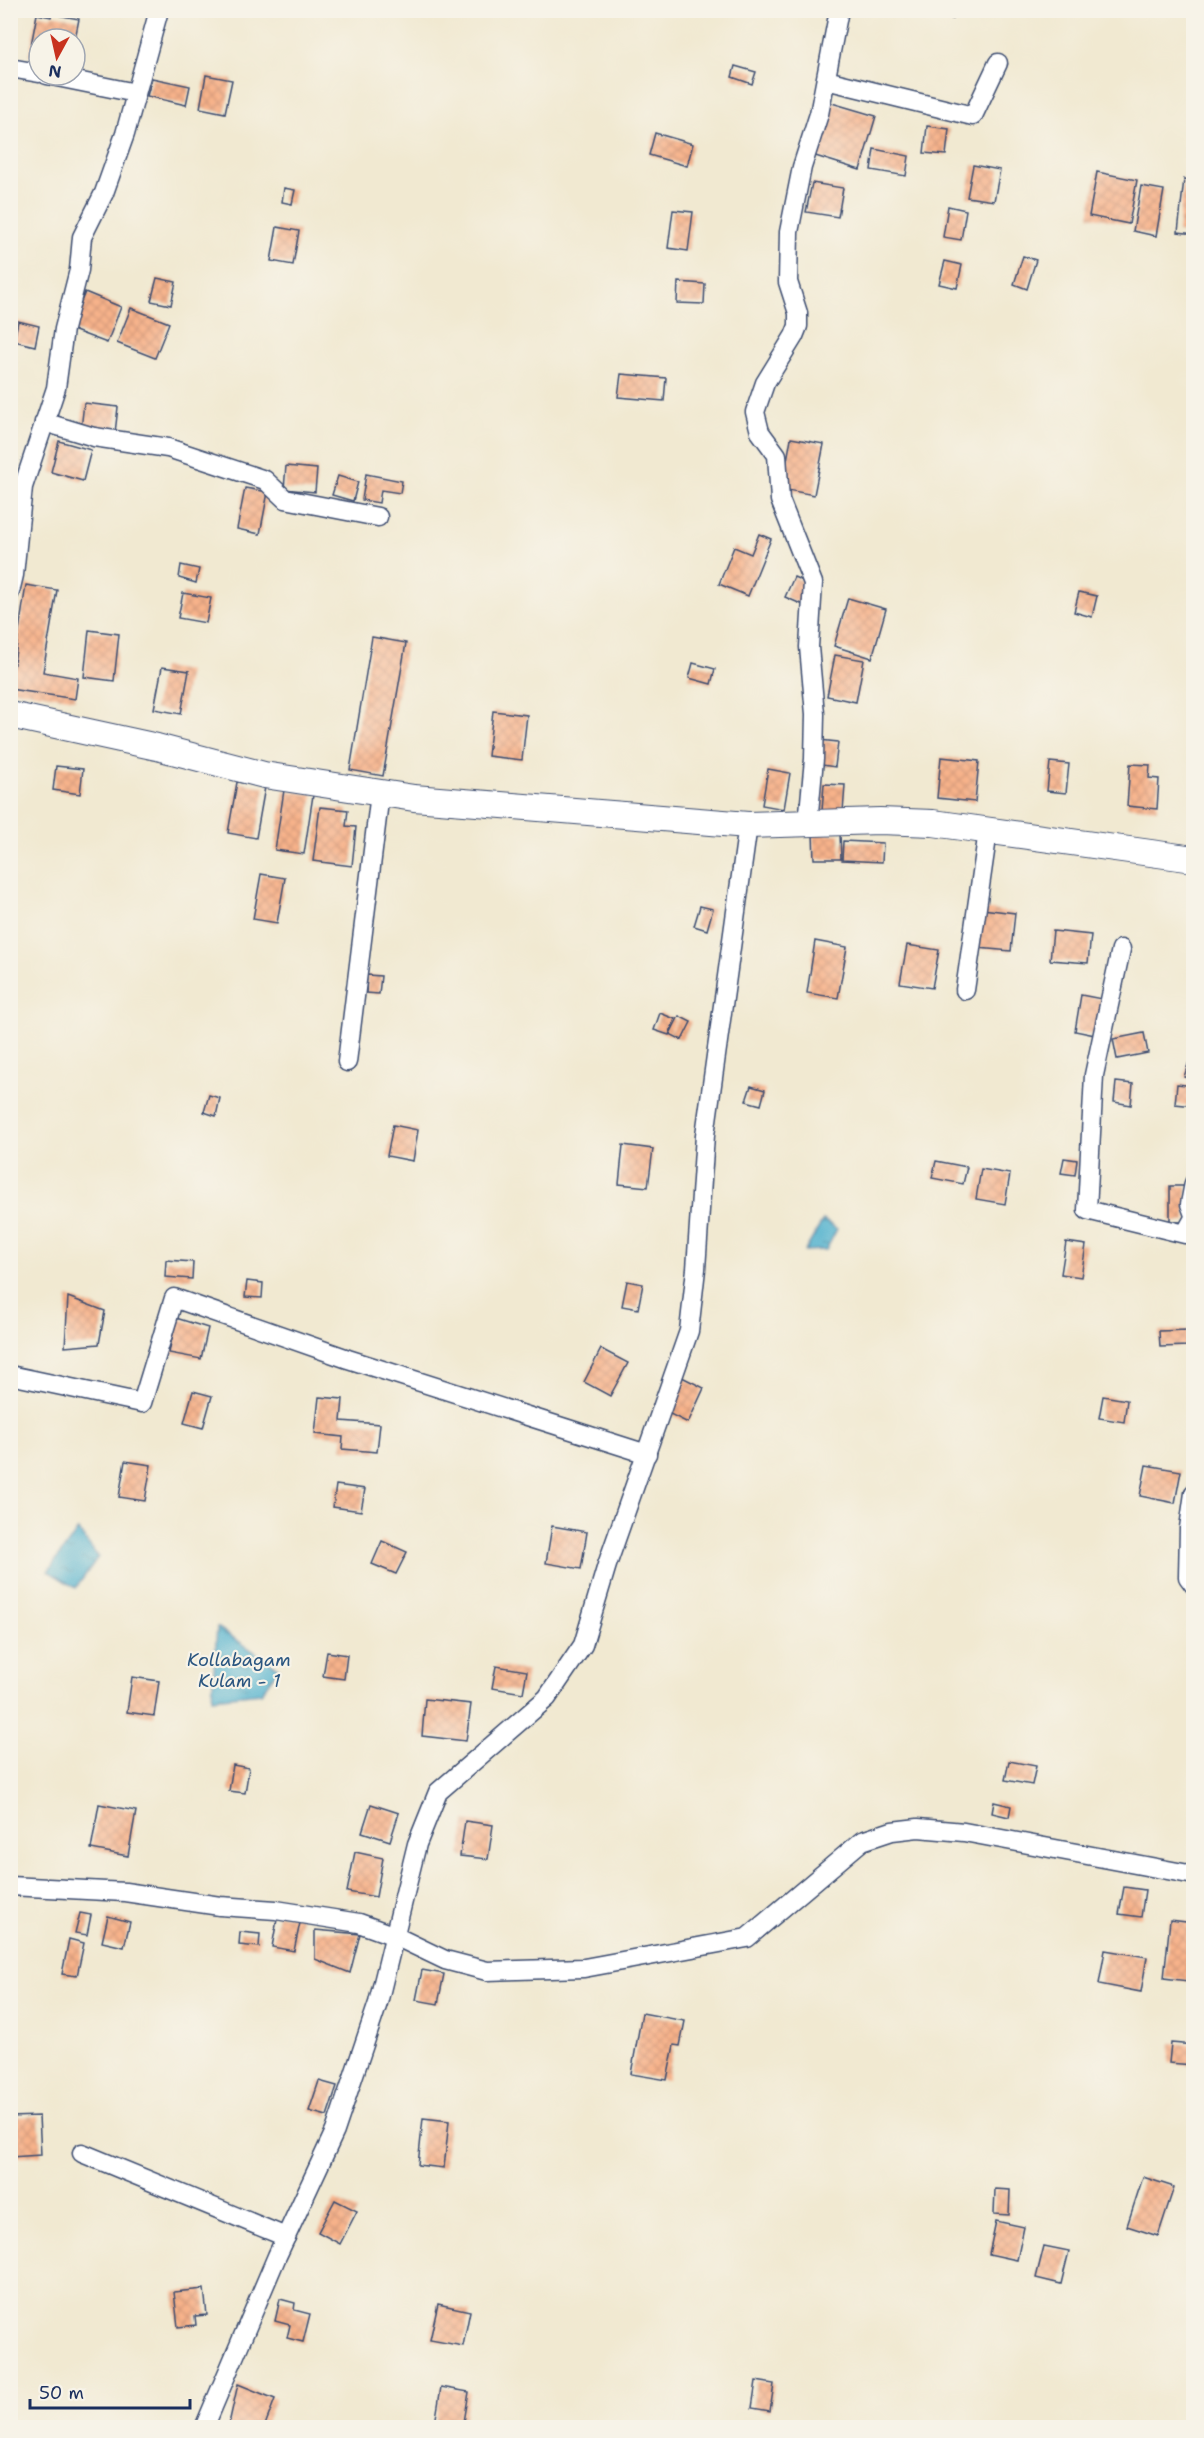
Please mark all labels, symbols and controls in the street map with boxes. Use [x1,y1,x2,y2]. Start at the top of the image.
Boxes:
north arrow [27,27,87,87]
text: N [47,60,63,83]
water label: Kollabagam Kulam - 1 [187,1648,291,1693]
scale bar [30,2372,190,2410]
text: 50 m [39,2381,84,2405]

